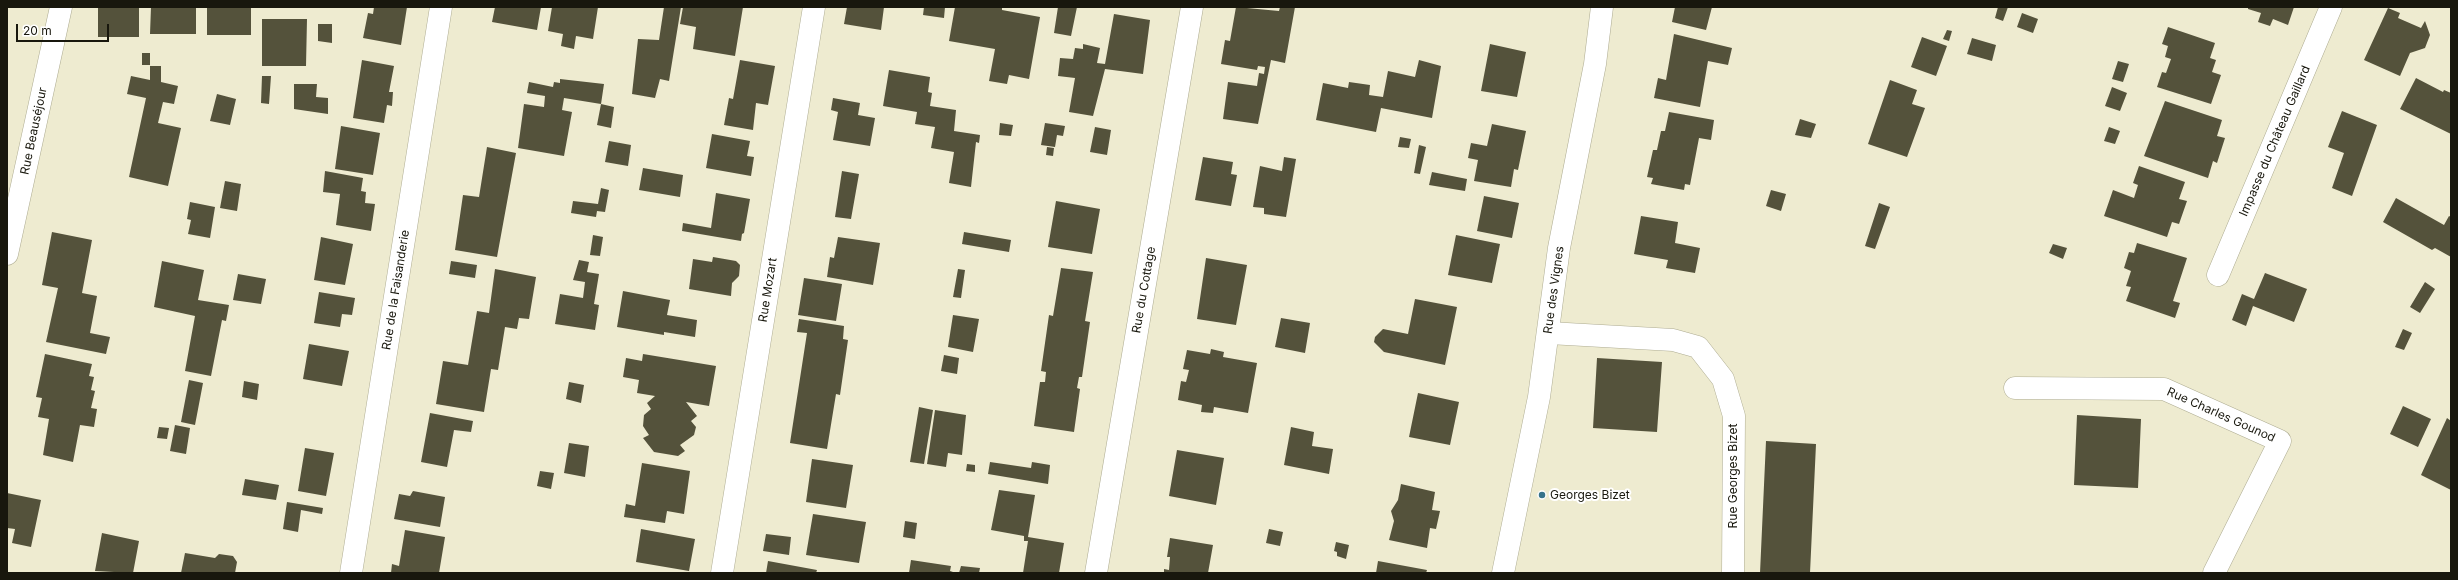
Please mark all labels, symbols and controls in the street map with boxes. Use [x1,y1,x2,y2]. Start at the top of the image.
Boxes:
scale bar [18,16,111,42]
text: 20 m [23,23,52,38]
street label: Impasse du Château Gaillard [2237,63,2313,219]
street label: Rue Beauséjour [18,86,50,176]
street label: Rue de la Faisanderie [379,229,413,351]
street label: Rue des Vignes [1541,245,1567,335]
street label: Rue du Cottage [1129,246,1159,334]
street label: Rue Mozart [756,257,780,323]
street label: Rue Charles Gounod [2165,385,2277,445]
street label: Rue Georges Bizet [1726,424,1740,528]
place label: Georges Bizet [1550,488,1630,502]
marker: Georges Bizet [1537,490,1547,500]

